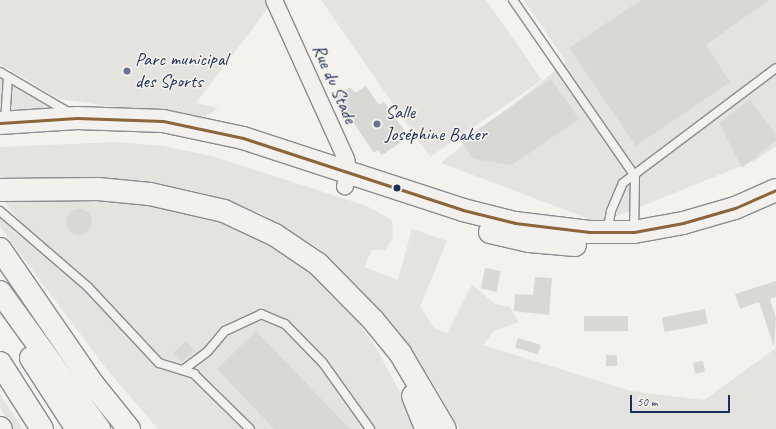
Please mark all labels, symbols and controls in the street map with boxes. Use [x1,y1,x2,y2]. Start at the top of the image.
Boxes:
street label: Rue du Stade [306,41,362,127]
place label: Parc municipal des Sports [135,49,229,93]
marker: Parc municipal des Sports [122,66,132,76]
place label: Salle Joséphine Baker [385,102,487,146]
marker: Salle Joséphine Baker [372,119,382,129]
unlabelled marker [392,183,402,193]
scale bar [632,387,732,413]
text: 50 m [637,394,657,410]

